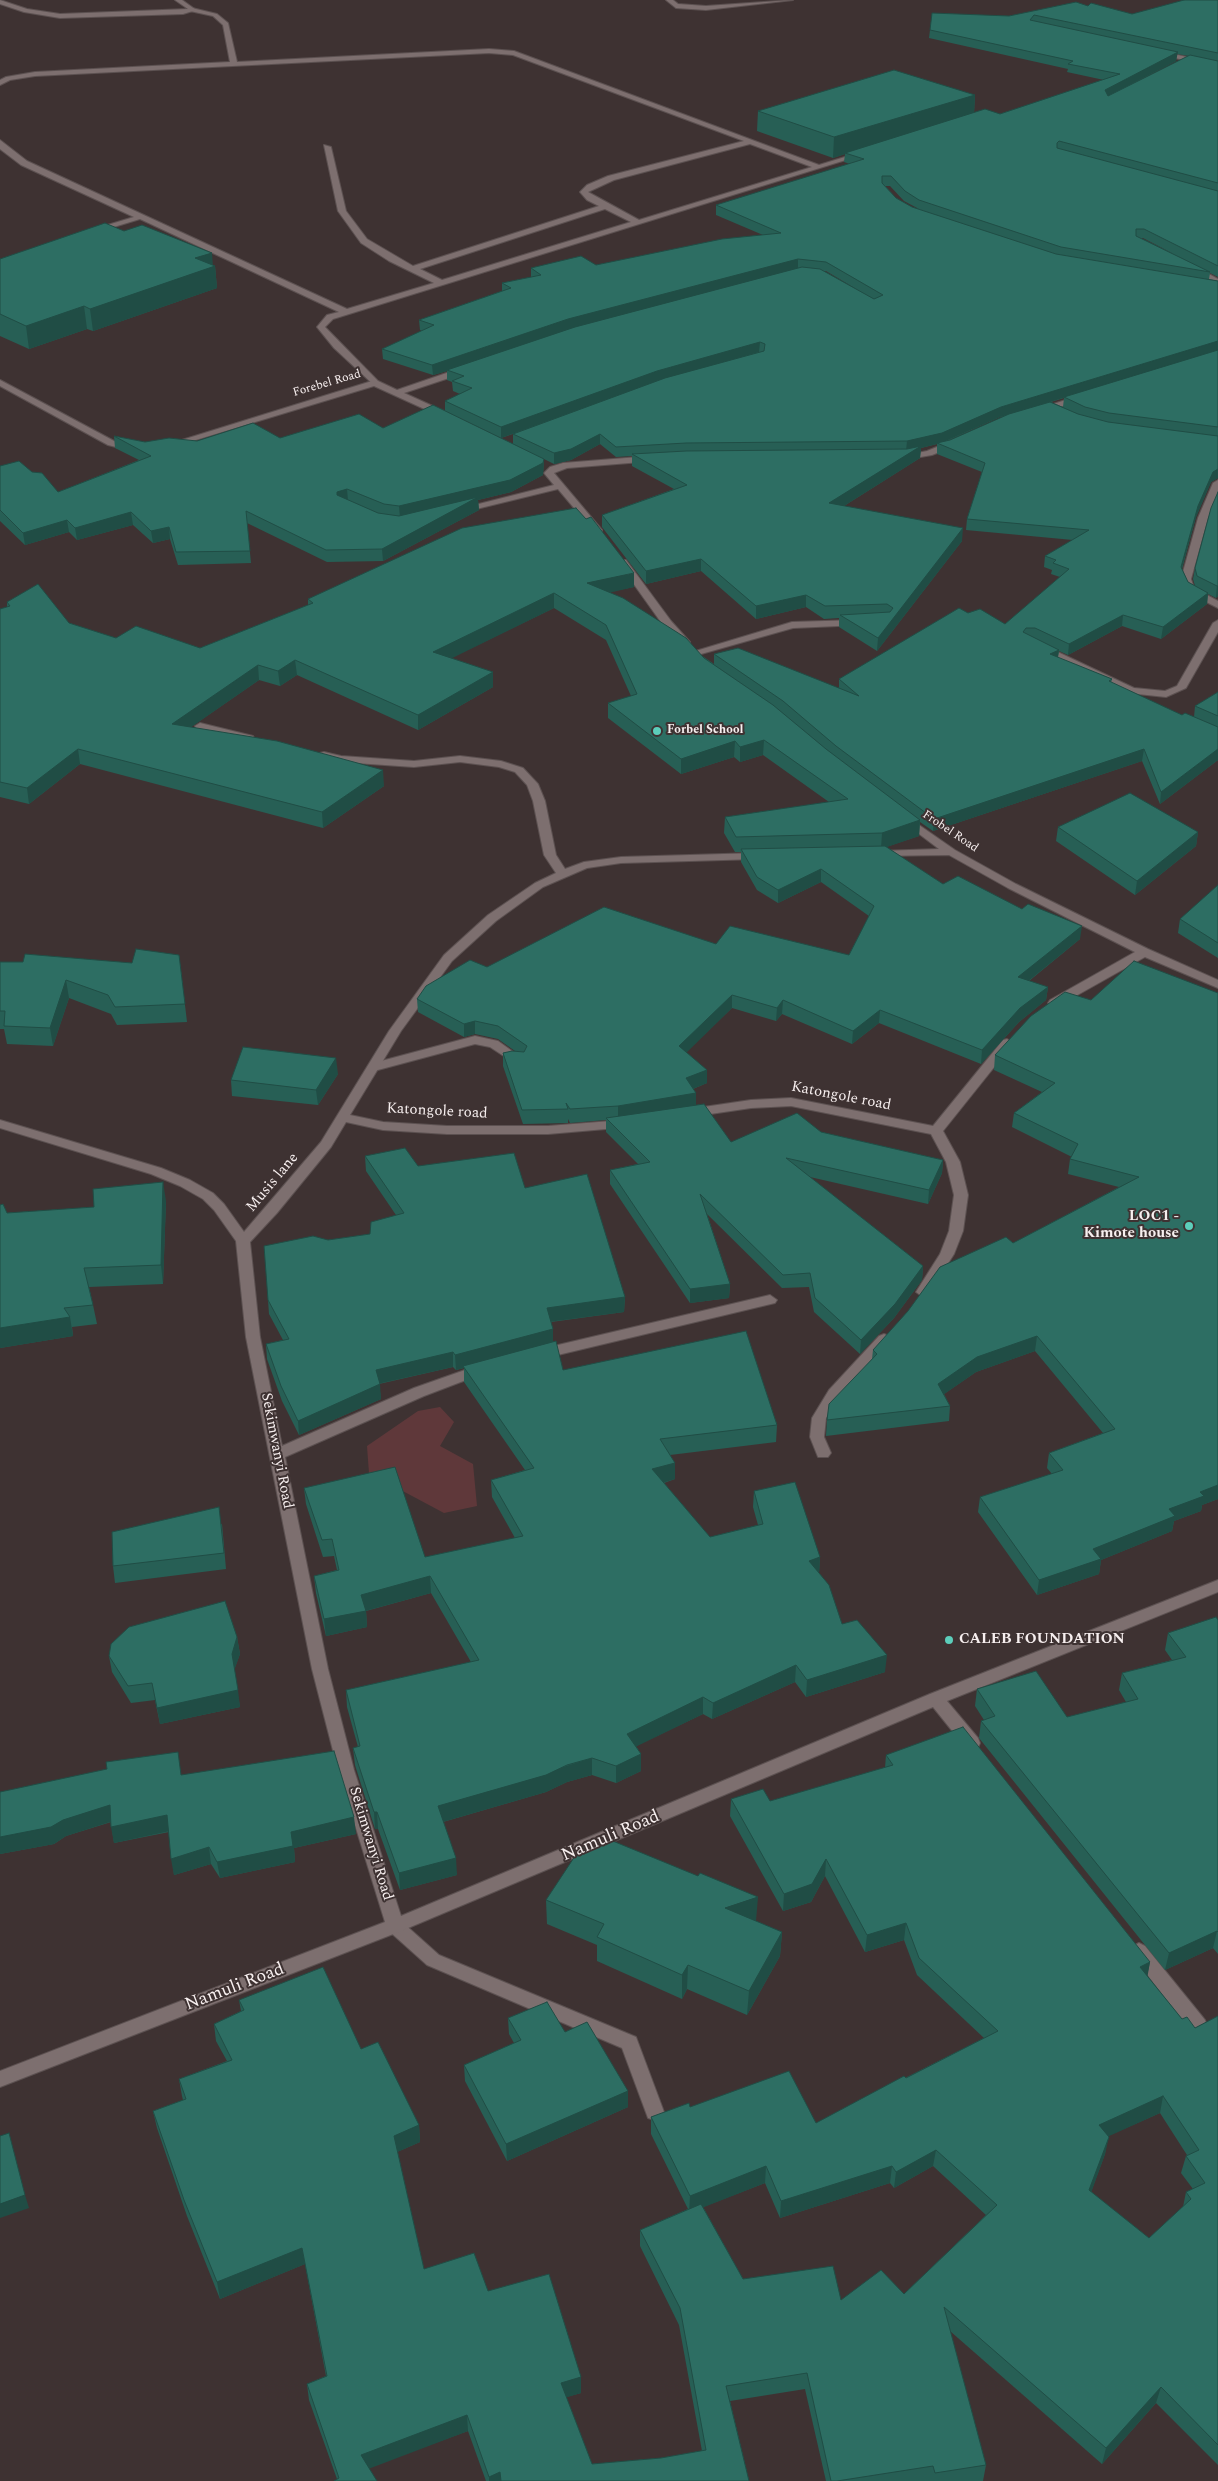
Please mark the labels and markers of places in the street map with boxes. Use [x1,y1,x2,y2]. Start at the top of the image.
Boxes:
place label: Forbel School [667,724,743,738]
marker: Forbel School [651,725,663,737]
place label: LOC1 - Kimote house [1084,1208,1179,1243]
marker: LOC1 - Kimote house [1183,1220,1195,1232]
place label: CALEB FOUNDATION [959,1631,1125,1649]
marker: CALEB FOUNDATION [943,1634,955,1646]

